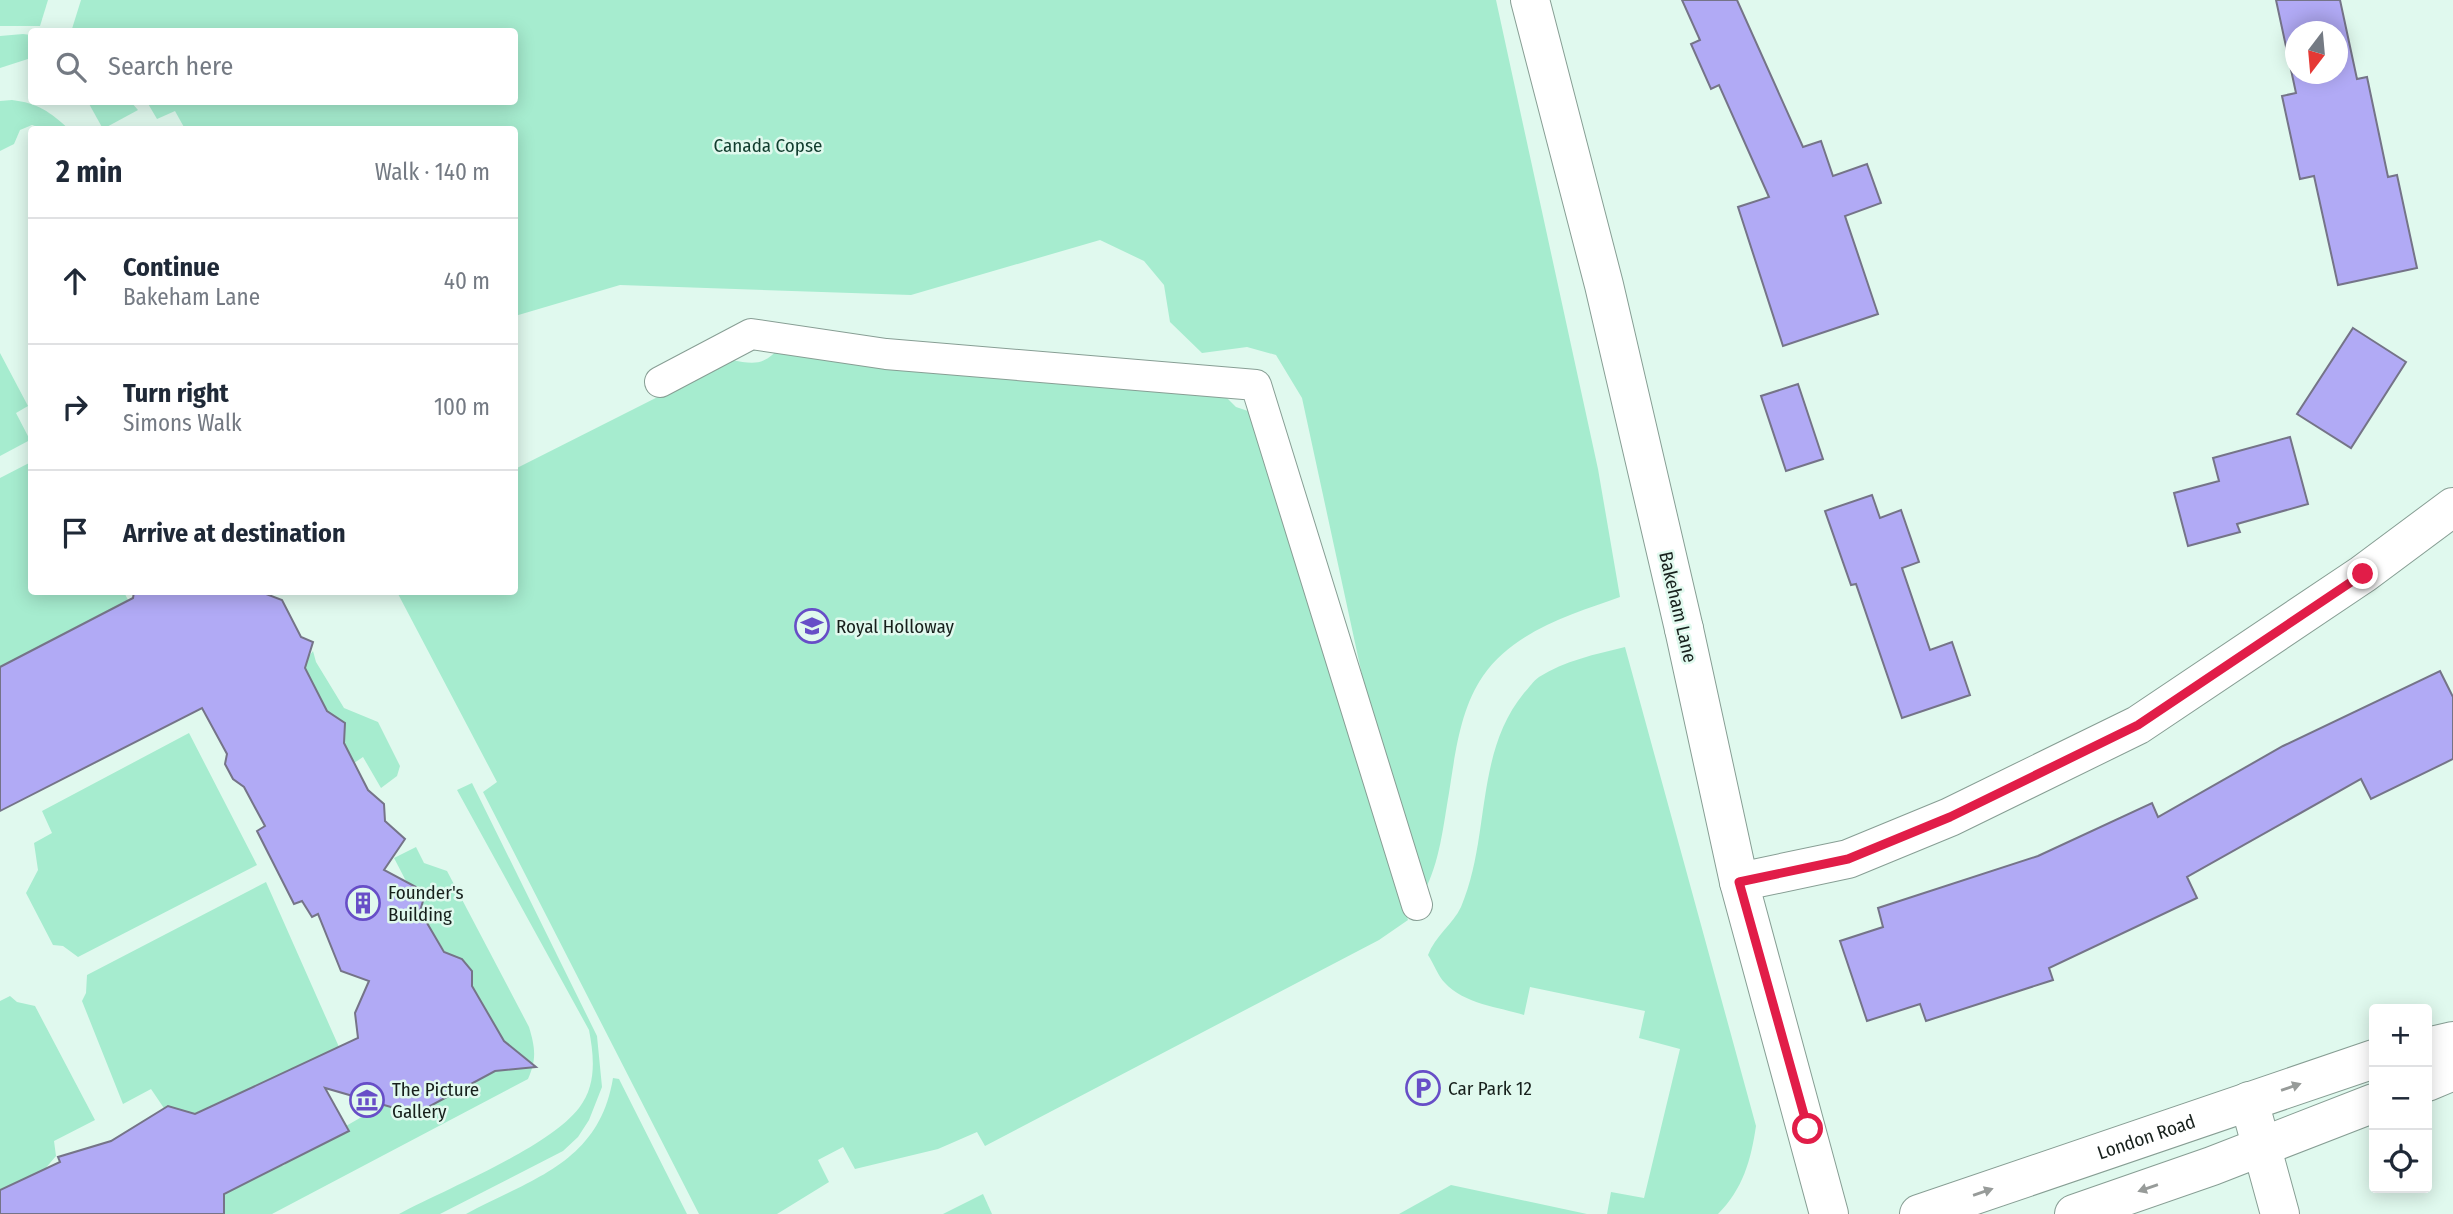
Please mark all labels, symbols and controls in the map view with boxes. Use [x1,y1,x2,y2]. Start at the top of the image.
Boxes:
north arrow [2285,21,2348,84]
search box [28,28,518,105]
icon: search [52,48,90,86]
text: Search here [108,51,233,82]
park label: Canada Copse [714,134,822,157]
text: 2 min [56,154,123,190]
text: Walk · 140 m [375,158,490,186]
text: Continue [123,252,220,283]
icon: ahead [56,262,94,300]
text: 40 m [444,267,490,295]
text: Bakeham Lane [123,283,260,311]
text: Turn right [123,378,229,409]
icon: right [56,388,94,426]
text: 100 m [434,393,490,421]
text: Simons Walk [123,409,242,437]
icon: arrive [56,514,94,552]
text: Arrive at destination [123,518,346,549]
street label: Bakeham Lane [1654,549,1702,665]
route end [2347,558,2378,589]
school or university icon: Royal Holloway [793,607,831,645]
place label: Royal Holloway [836,615,954,638]
place label: Founder's Building [388,881,464,926]
building icon: Founder's Building [344,884,382,922]
map controls [2369,1004,2432,1193]
button: + [2369,1004,2432,1067]
button: − [2369,1067,2432,1130]
parking icon: Car Park 12 [1404,1069,1442,1107]
place label: Car Park 12 [1448,1077,1532,1100]
place label: The Picture Gallery [392,1078,479,1123]
museum icon: The Picture Gallery [348,1081,386,1119]
one-way arrow [2281,1081,2302,1092]
street label: London Road [2094,1109,2198,1164]
route start [1792,1113,1823,1144]
button: locate [2369,1130,2432,1193]
one-way arrow [2137,1183,2158,1194]
one-way arrow [1973,1186,1994,1197]

